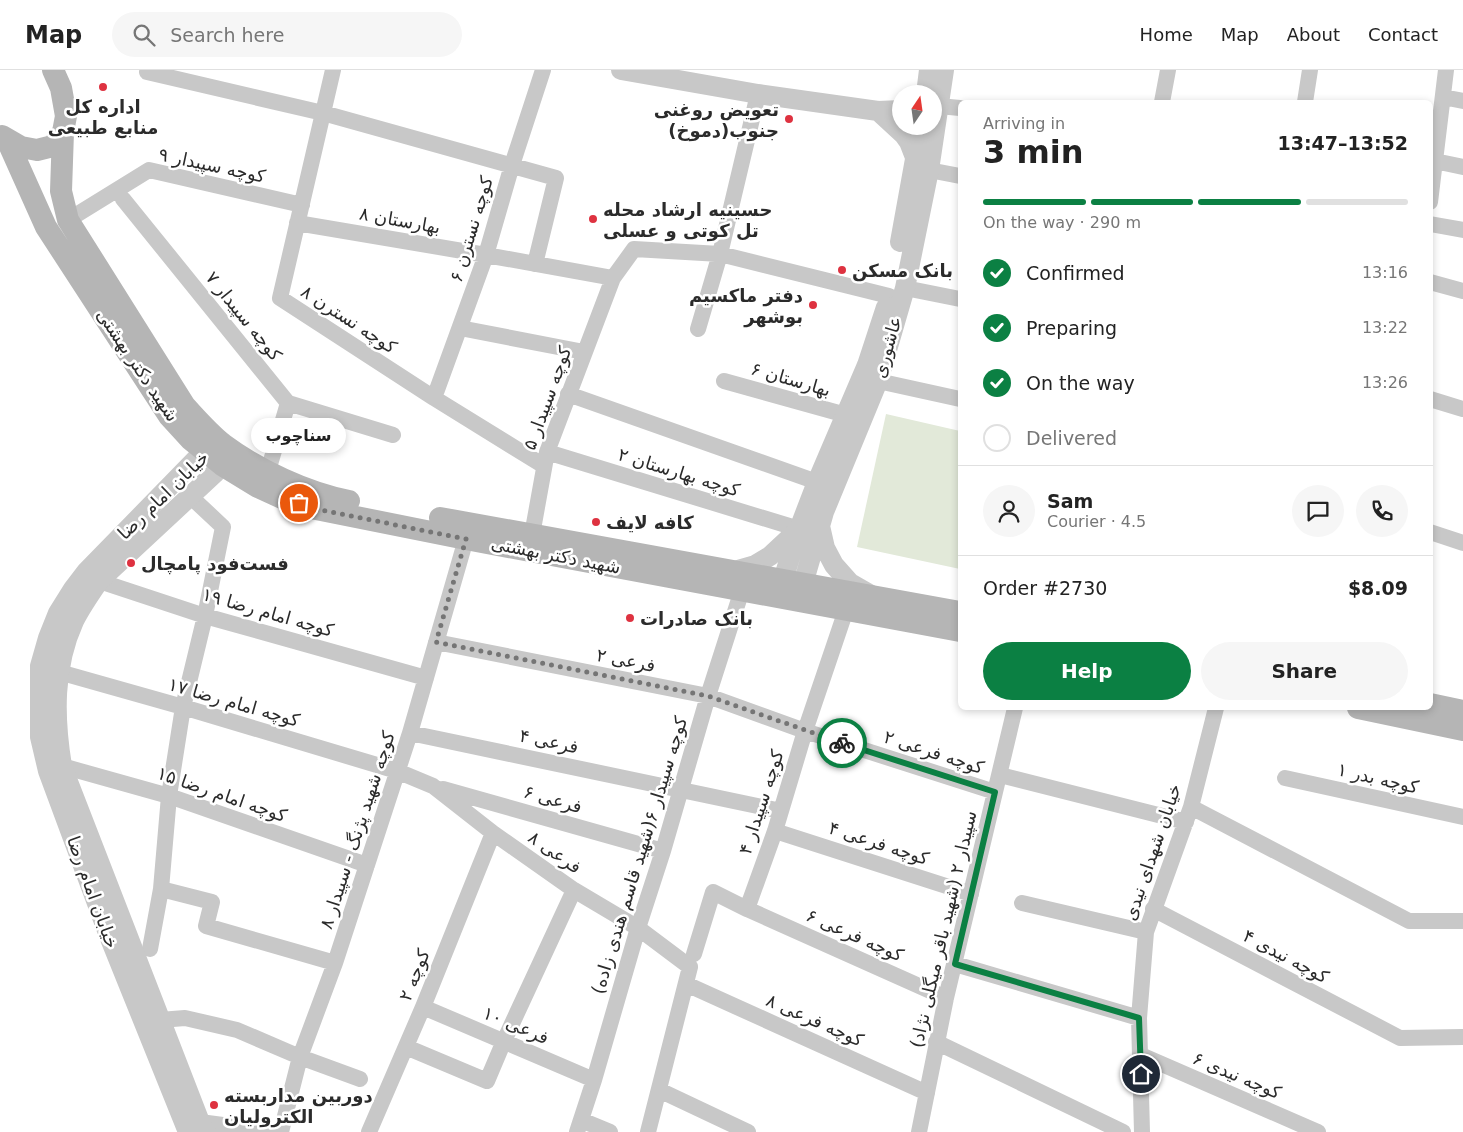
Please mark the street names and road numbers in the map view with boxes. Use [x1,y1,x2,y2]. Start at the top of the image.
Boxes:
street label: کوچه سپیدار ۹ [156,143,268,188]
street label: کوچه نسترن ۶ [445,173,498,285]
street label: بهارستان ۸ [358,203,442,238]
street label: کوچه سپیدار ۷ [201,267,287,366]
street label: کوچه نسترن ۸ [297,280,401,359]
street label: شهید دکتر بهشتی [92,305,183,426]
street label: عاشوری [868,314,907,381]
street label: کوچه سپیدار ۵ [519,343,577,453]
street label: بهارستان ۶ [748,358,833,401]
street label: کوچه بهارستان ۲ [615,443,743,502]
street label: خیابان امام رضا [113,446,213,544]
street label: شهید دکتر بهشتی [489,532,623,579]
street label: کوچه امام رضا ۱۹ [200,583,337,642]
street label: فرعی ۲ [595,644,657,677]
street label: کوچه امام رضا ۱۷ [166,673,303,732]
street label: کوچه سپیدار ۶(شهید قاسم هندی زاده) [587,713,692,997]
street label: فرعی ۴ [517,725,580,758]
street label: کوچه فرعی ۲ [881,726,987,779]
street label: کوچه شهید پژنگ - سپیدار ۸ [315,728,400,932]
street label: کوچه سپیدار ۴ [734,747,789,857]
street label: کوچه بدر ۱ [1335,758,1421,799]
street label: کوچه امام رضا ۱۵ [154,762,290,827]
street label: فرعی ۶ [521,781,585,818]
street label: خیابان شهدای نیدی [1119,781,1186,923]
street label: سپیدار ۲ (شهید باقر میگلی نژاد) [905,808,981,1050]
street label: کوچه فرعی ۴ [826,817,932,870]
street label: فرعی ۸ [524,826,585,879]
street label: خیابان امام رضا [63,833,123,951]
street label: کوچه فرعی ۶ [803,904,907,967]
street label: کوچه نیدی ۴ [1239,925,1333,988]
street label: کوچه ۲ [394,946,435,1004]
street label: کوچه فرعی ۸ [763,989,867,1052]
street label: فرعی ۱۰ [480,1002,552,1049]
street label: کوچه نیدی ۶ [1189,1047,1285,1104]

